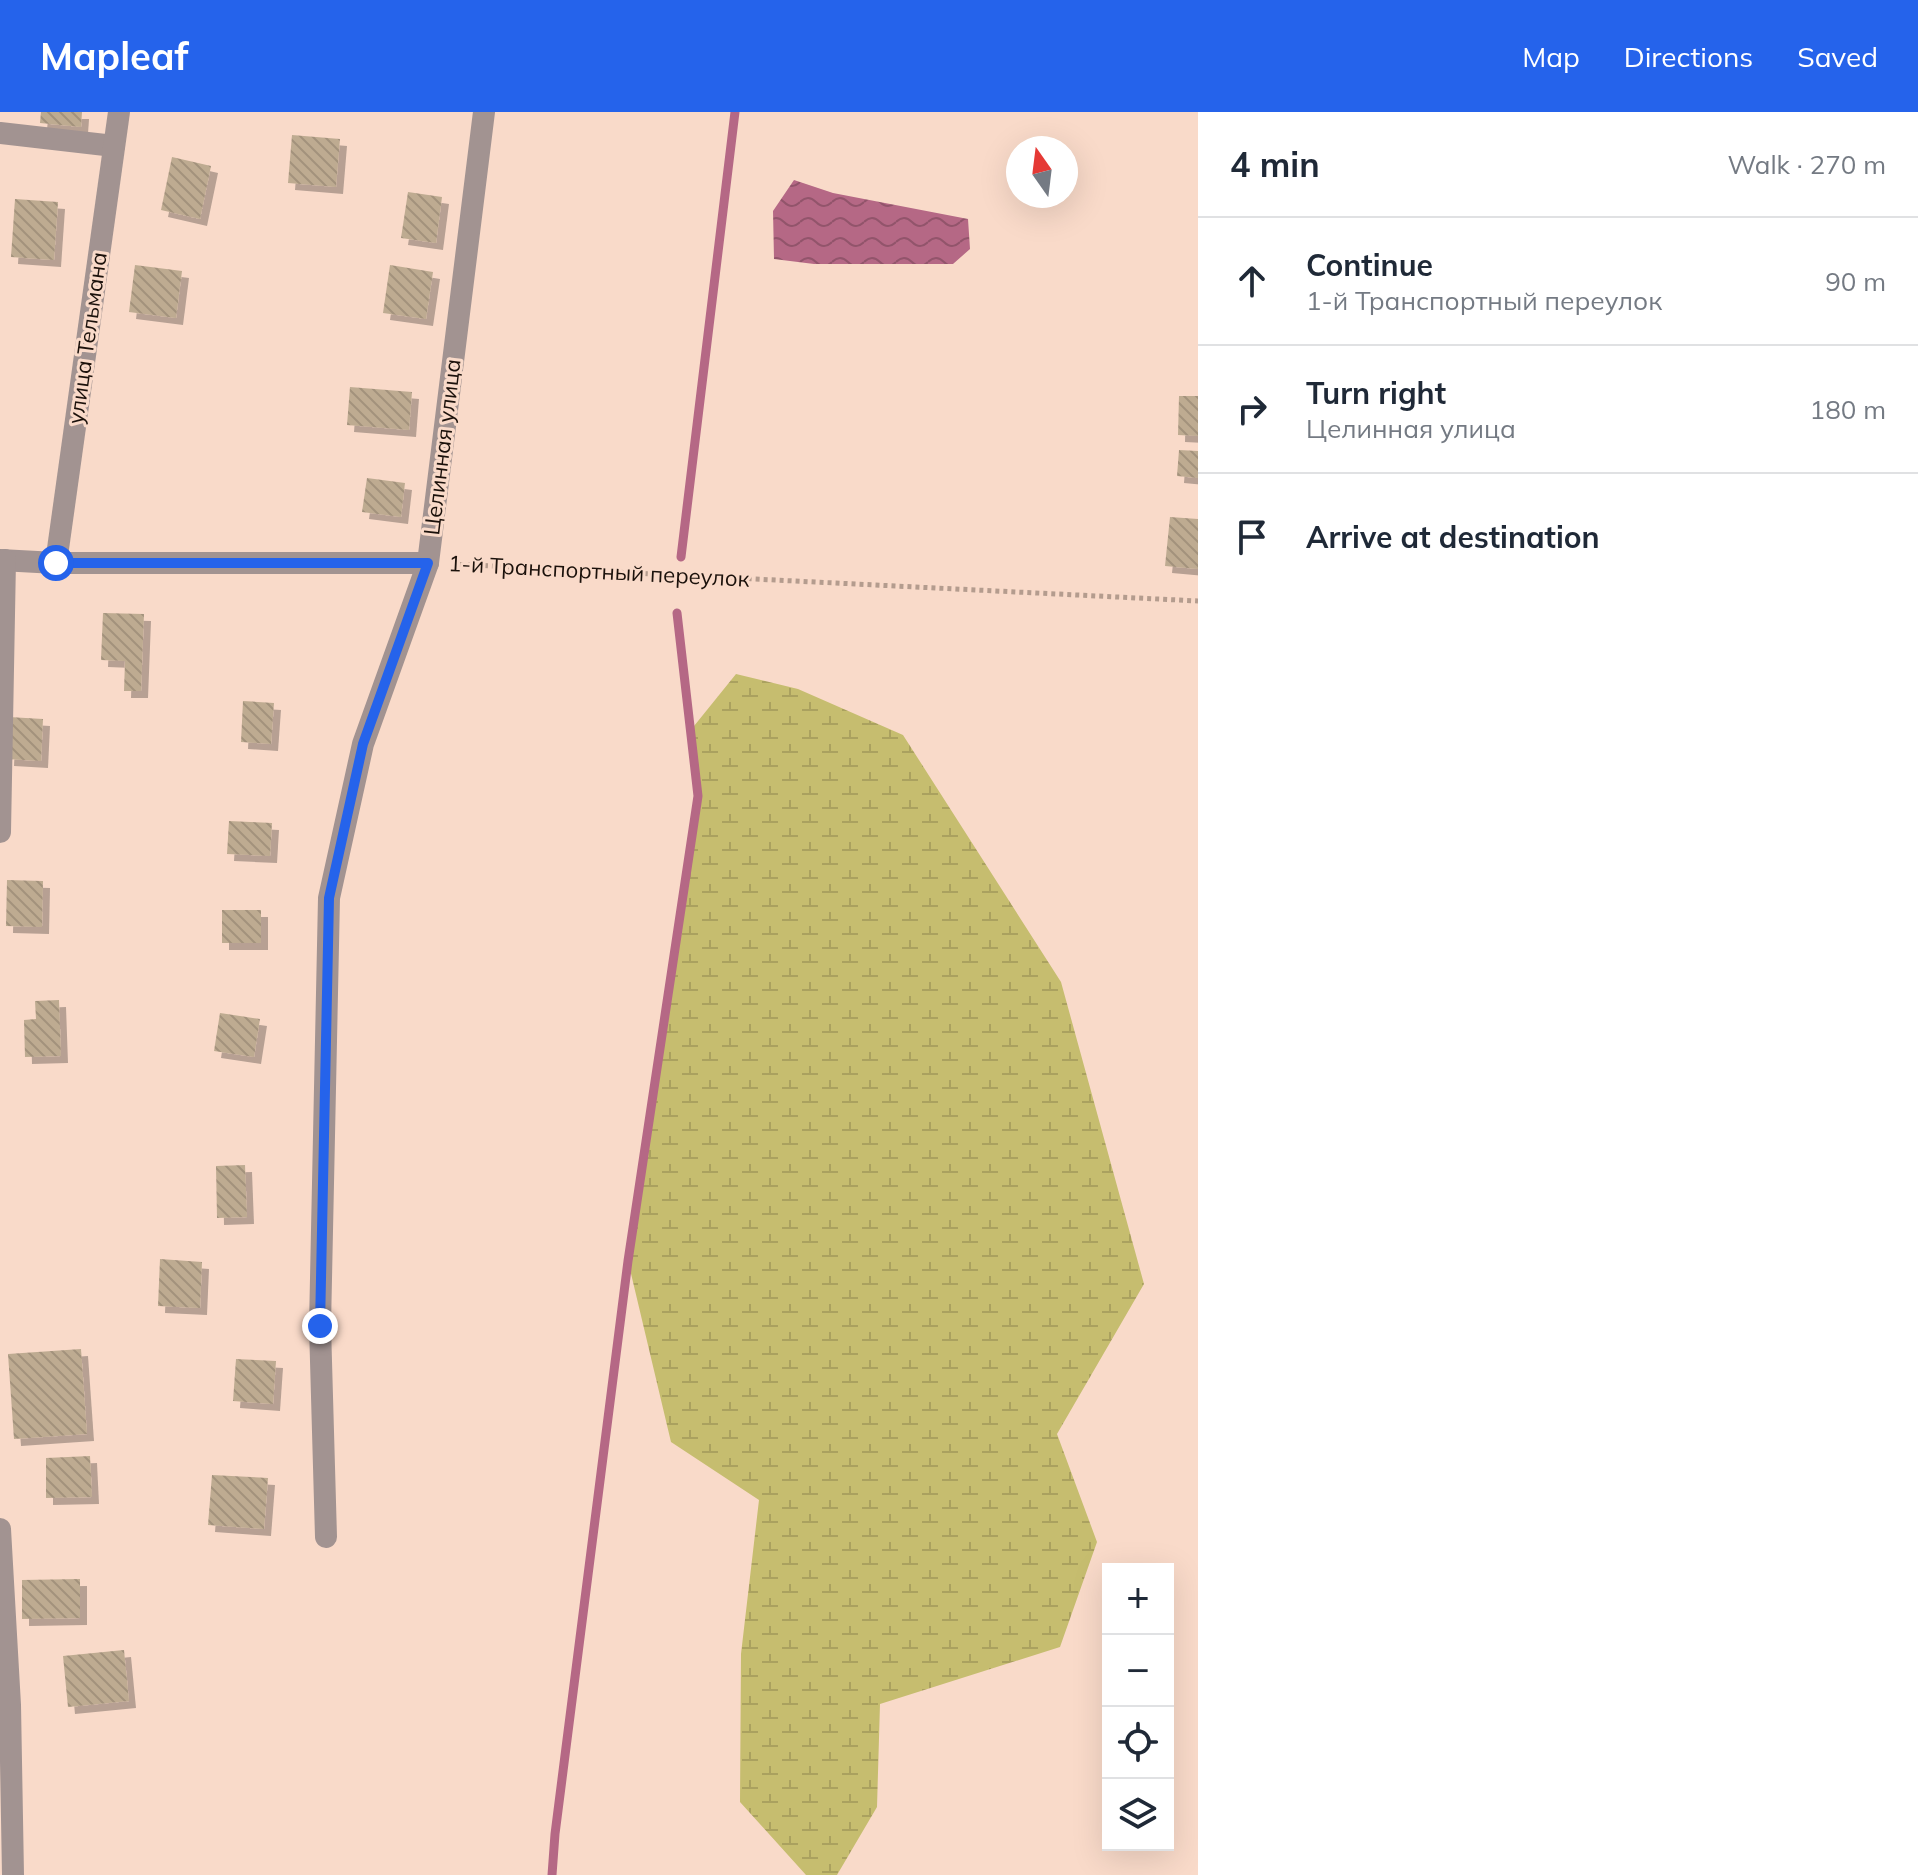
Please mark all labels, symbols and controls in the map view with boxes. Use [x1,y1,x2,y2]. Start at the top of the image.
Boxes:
text: Mapleaf [40,32,188,80]
text: Map [1522,39,1580,74]
text: Directions [1624,39,1753,74]
text: Saved [1797,39,1878,74]
north arrow [1006,136,1078,208]
text: 4 min [1230,143,1320,186]
text: Walk · 270 m [1727,148,1886,181]
text: Continue [1306,246,1433,284]
street label: улица Тельмана [61,250,113,426]
icon: ahead [1230,259,1274,303]
text: 90 m [1825,265,1886,298]
text: 1-й Транспортный переулок [1306,284,1662,317]
street label: Целинная улица [417,357,467,537]
text: Turn right [1306,374,1446,412]
icon: right [1230,387,1274,431]
text: 180 m [1810,393,1886,426]
text: Целинная улица [1306,412,1516,445]
icon: arrive [1230,515,1274,559]
text: Arrive at destination [1306,518,1600,556]
route start [38,545,74,581]
street label: 1-й Транспортный переулок [448,549,750,593]
route end [302,1308,338,1344]
map controls [1102,1563,1174,1851]
button: + [1102,1563,1174,1635]
button: − [1102,1635,1174,1707]
button: locate [1102,1707,1174,1779]
button: layers [1102,1779,1174,1851]

